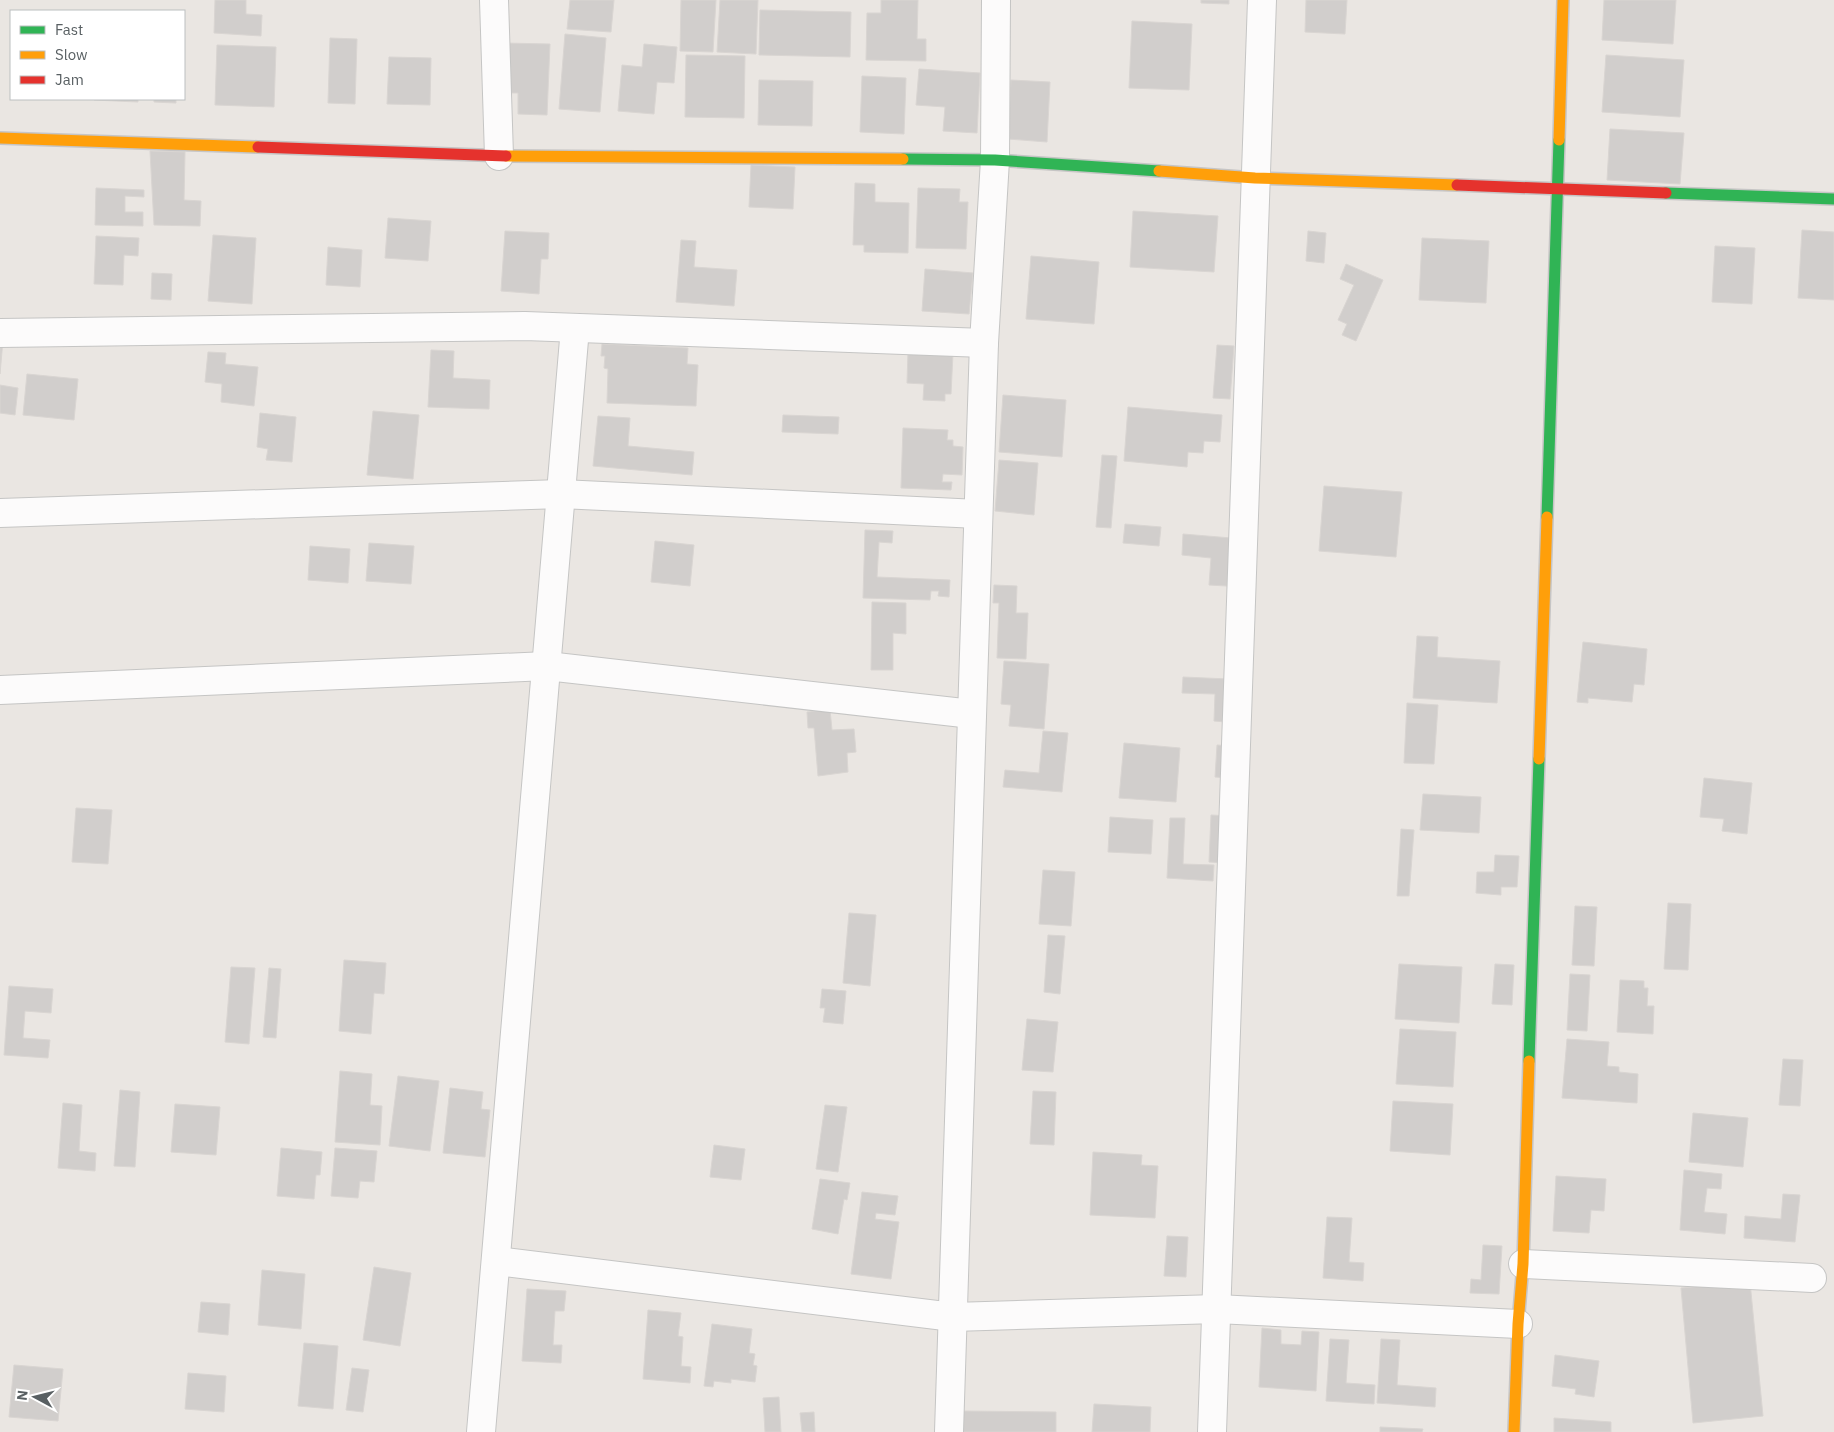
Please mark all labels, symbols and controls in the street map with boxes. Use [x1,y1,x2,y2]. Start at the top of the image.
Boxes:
legend [10,10,185,100]
text: Fast [55,20,83,39]
text: Slow [55,45,88,64]
text: Jam [55,70,84,89]
north arrow [10,1372,60,1422]
text: N [13,1389,32,1402]

